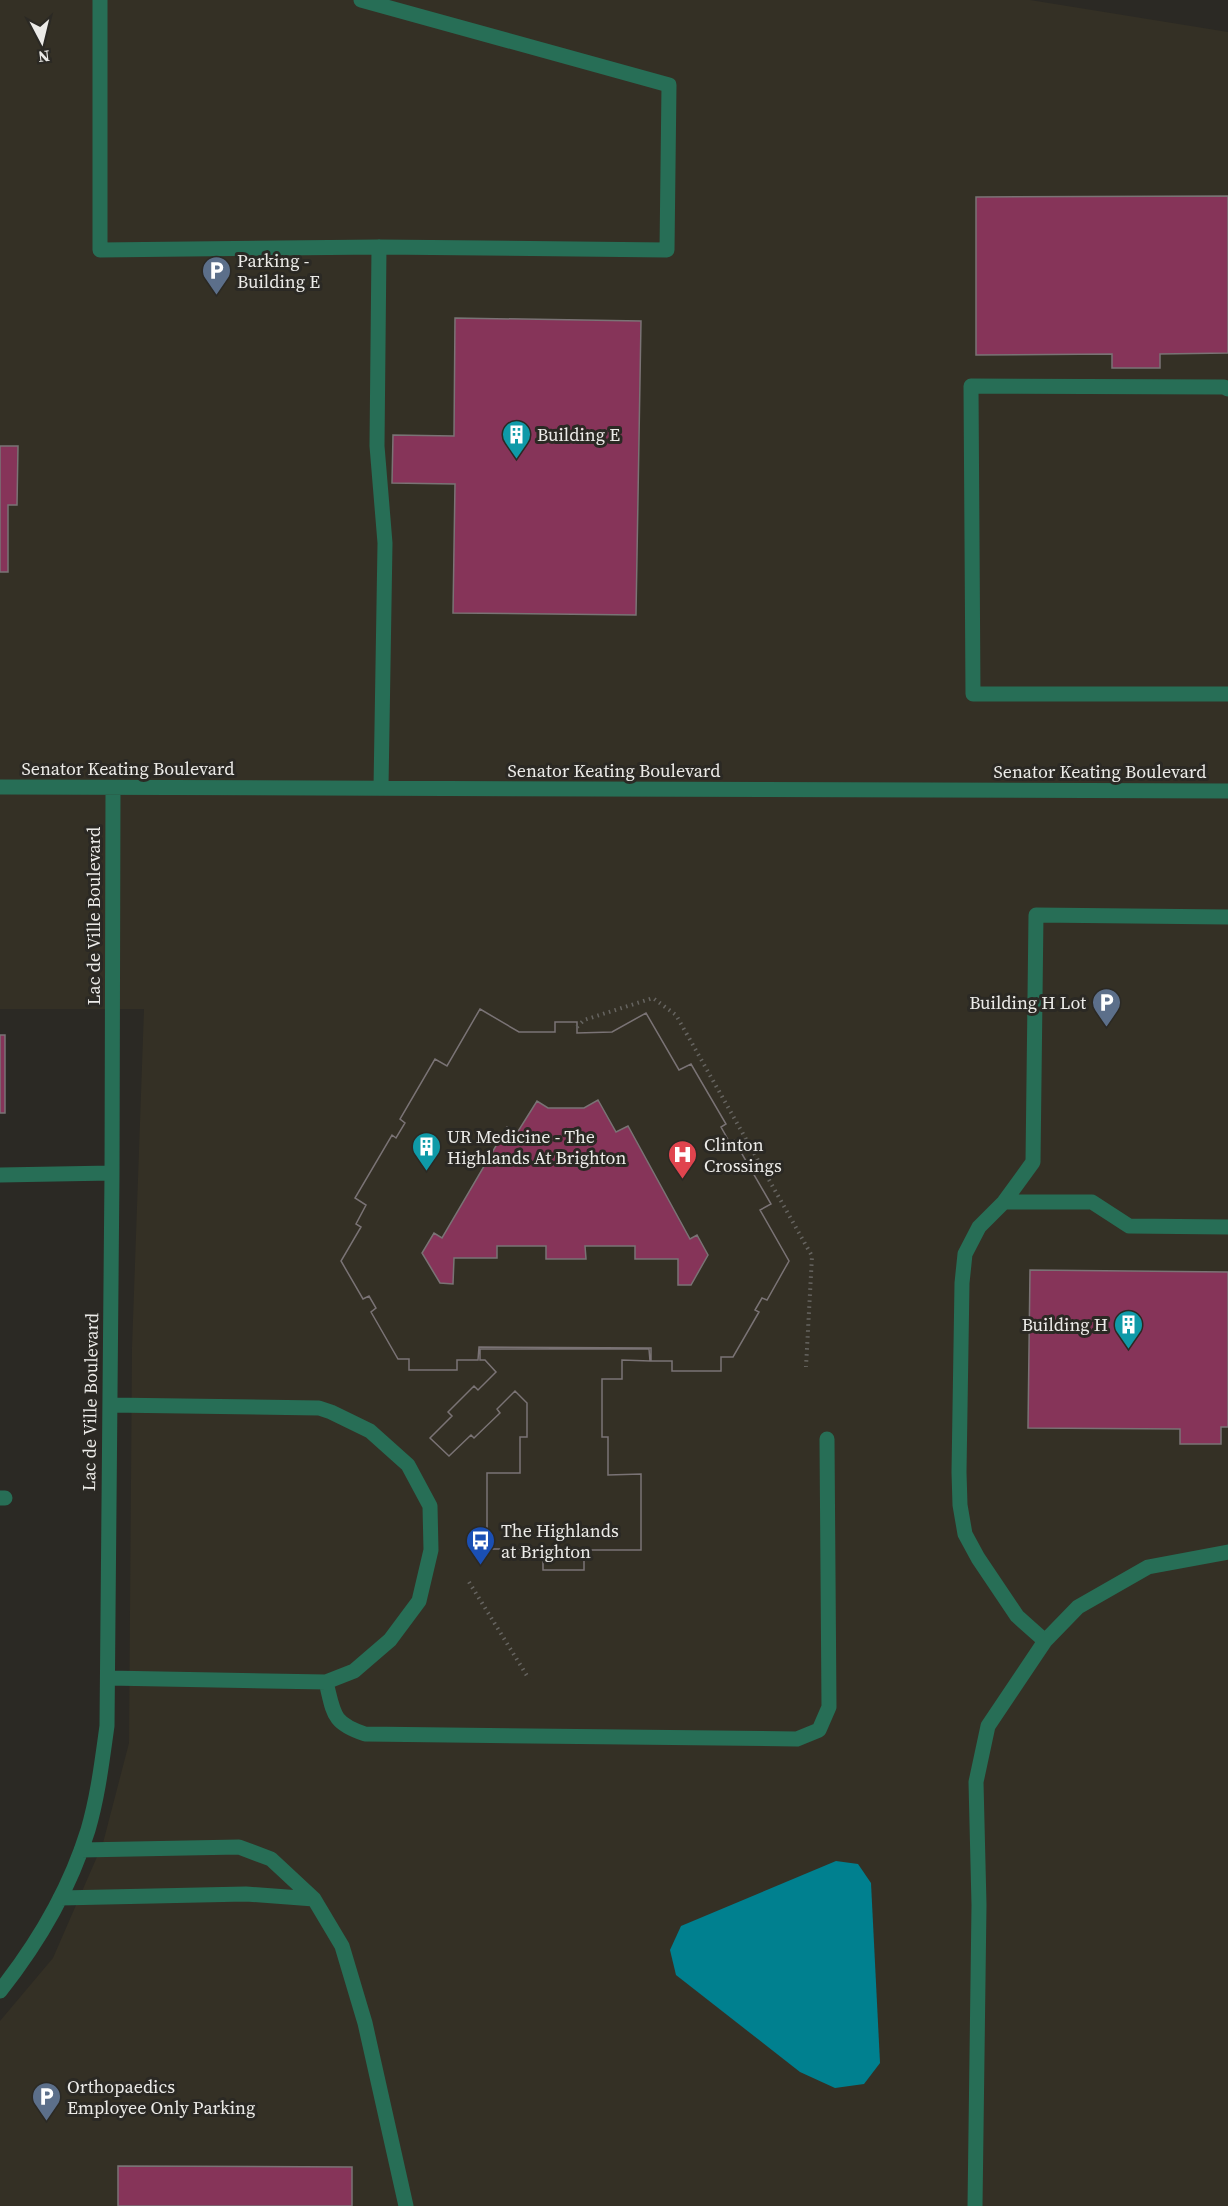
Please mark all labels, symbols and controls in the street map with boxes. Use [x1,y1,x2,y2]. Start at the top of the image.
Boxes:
north arrow [12,12,72,72]
text: N [36,45,51,69]
place label: Parking - Building E [237,248,320,294]
parking icon: Parking - Building E [200,254,232,296]
building icon: Building E [500,418,532,460]
place label: Building E [537,422,620,447]
street label: Senator Keating Boulevard [22,756,234,781]
street label: Senator Keating Boulevard [508,758,720,783]
street label: Senator Keating Boulevard [994,759,1206,784]
street label: Lac de Ville Boulevard [81,827,106,1005]
parking icon: Building H Lot [1091,986,1123,1028]
place label: Building H Lot [969,990,1086,1015]
place label: UR Medicine - The Highlands At Brighton [447,1124,626,1170]
building icon: UR Medicine - The Highlands At Brighton [410,1130,442,1172]
place label: Clinton Crossings [704,1132,782,1178]
hospital icon: Clinton Crossings [667,1138,699,1180]
building icon: Building H [1113,1308,1145,1350]
place label: Building H [1022,1312,1108,1337]
street label: Lac de Ville Boulevard [76,1313,104,1491]
place label: The Highlands at Brighton [501,1518,619,1564]
bus stop icon: The Highlands at Brighton [464,1524,496,1566]
place label: Orthopaedics Employee Only Parking [67,2074,255,2120]
parking icon: Orthopaedics Employee Only Parking [30,2080,62,2122]

